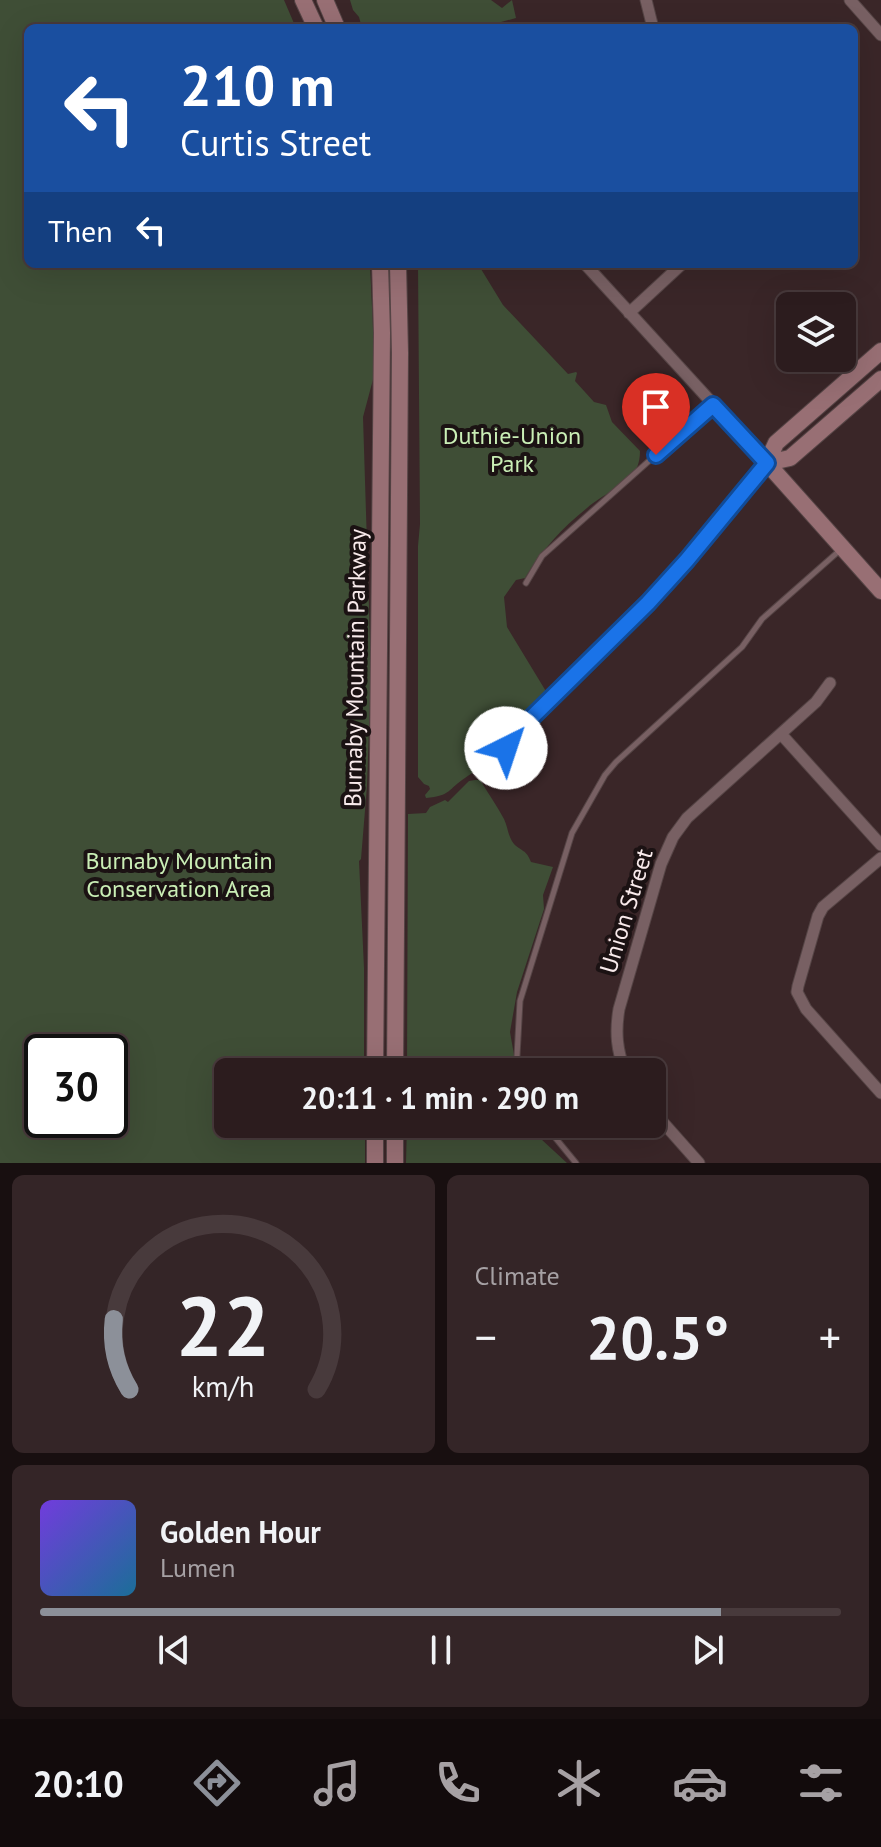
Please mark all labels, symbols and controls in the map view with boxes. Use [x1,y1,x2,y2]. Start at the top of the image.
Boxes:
text: 210 m [180,49,335,121]
icon: left [48,56,152,160]
text: Curtis Street [180,119,371,166]
icon: left [129,208,173,252]
text: Then [48,211,113,250]
map controls [776,292,856,372]
button: layers [776,292,856,372]
pin [622,373,690,455]
icon: arrive [634,385,678,429]
park label: Duthie-Union Park [443,420,581,479]
street label: Burnaby Mountain Parkway [337,529,373,807]
position arrow [464,706,548,790]
park label: Burnaby Mountain Conservation Area [85,845,273,904]
street label: Union Street [592,845,660,977]
speed limit sign: 30 [24,1034,128,1138]
text: 20:11 · 1 min · 290 m [301,1078,579,1117]
text: Climate [475,1259,560,1292]
text: 22 [176,1271,270,1379]
text: 20.5° [586,1298,729,1376]
text: − [475,1308,497,1365]
text: + [819,1308,841,1365]
text: km/h [192,1368,255,1405]
text: Golden Hour [160,1512,321,1551]
text: Lumen [160,1551,235,1584]
icon: previous [152,1628,196,1672]
icon: pause [419,1628,463,1672]
icon: next [686,1628,730,1672]
icon: directions [189,1755,245,1811]
icon: music [309,1755,365,1811]
icon: phone [430,1755,486,1811]
icon: climate [551,1755,607,1811]
icon: car [672,1755,728,1811]
icon: filters [793,1755,849,1811]
text: 20:10 [32,1760,124,1807]

